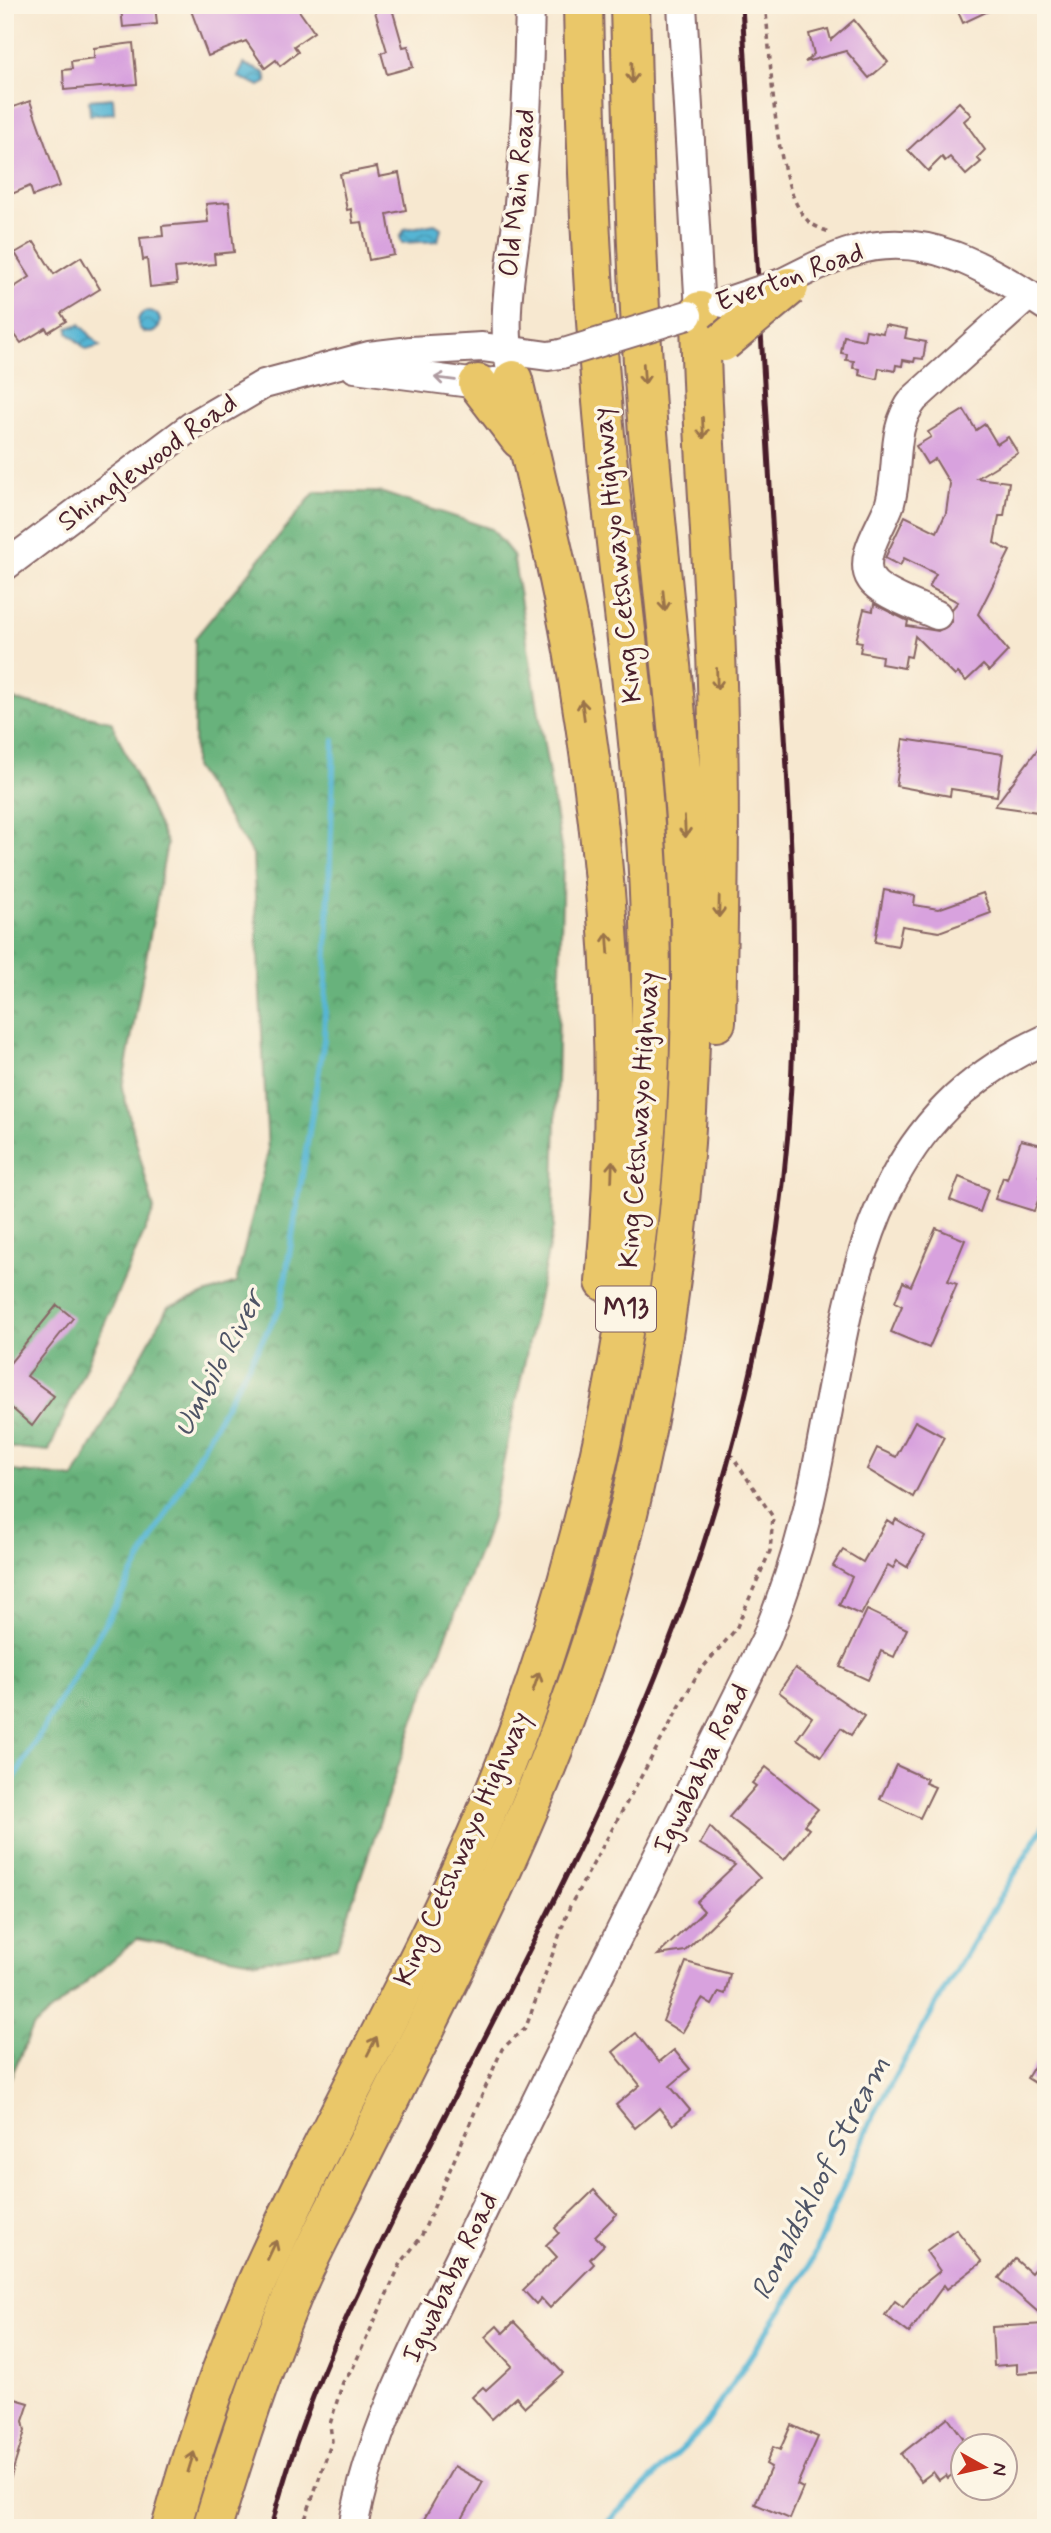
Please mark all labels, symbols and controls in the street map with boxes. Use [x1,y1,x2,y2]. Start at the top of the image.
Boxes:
one-way arrow [625,62,638,85]
street label: Old Main Road [491,107,545,279]
street label: Everton Road [711,234,869,322]
one-way arrow [638,362,651,385]
one-way arrow [434,373,457,386]
street label: Shinglewood Road [51,385,245,541]
street label: King Cetshwayo Highway [584,405,654,705]
one-way arrow [697,416,710,439]
one-way arrow [658,589,671,612]
one-way arrow [711,668,724,691]
one-way arrow [576,699,589,721]
one-way arrow [679,815,692,838]
one-way arrow [712,895,726,918]
one-way arrow [601,932,614,955]
street label: King Cetshwayo Highway [611,971,671,1270]
one-way arrow [605,1159,618,1182]
water label: Umbilo River [164,1281,276,1444]
road number: M13 [596,1286,656,1332]
one-way arrow [531,1672,543,1694]
street label: Igwababa Road [645,1678,759,1860]
street label: King Cetshwayo Highway [386,1706,542,1993]
one-way arrow [366,2036,380,2057]
water label: Ronaldskloof Stream [743,2049,899,2307]
street label: Igwababa Road [394,2187,508,2369]
one-way arrow [266,2240,280,2261]
north arrow [950,2432,1020,2502]
one-way arrow [185,2452,198,2474]
text: N [986,2461,1013,2477]

